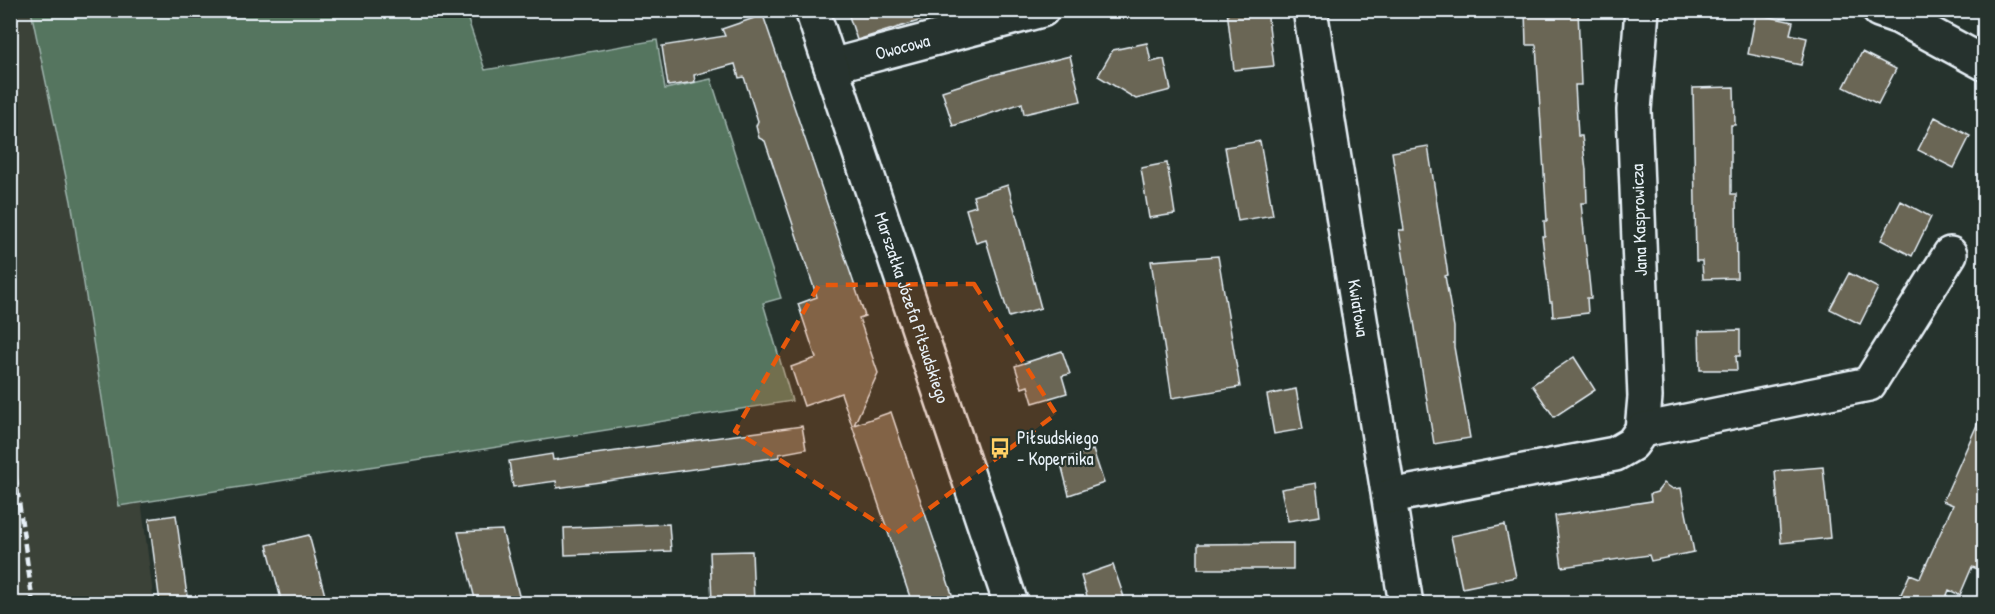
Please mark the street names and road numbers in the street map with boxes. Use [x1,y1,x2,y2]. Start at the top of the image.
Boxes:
street label: Owocowa [872,27,932,66]
street label: Jana Kasprowicza [1624,163,1653,277]
street label: Marszałka Józefa Piłsudskiego [869,209,956,406]
street label: Kwiatowa [1342,278,1376,339]

